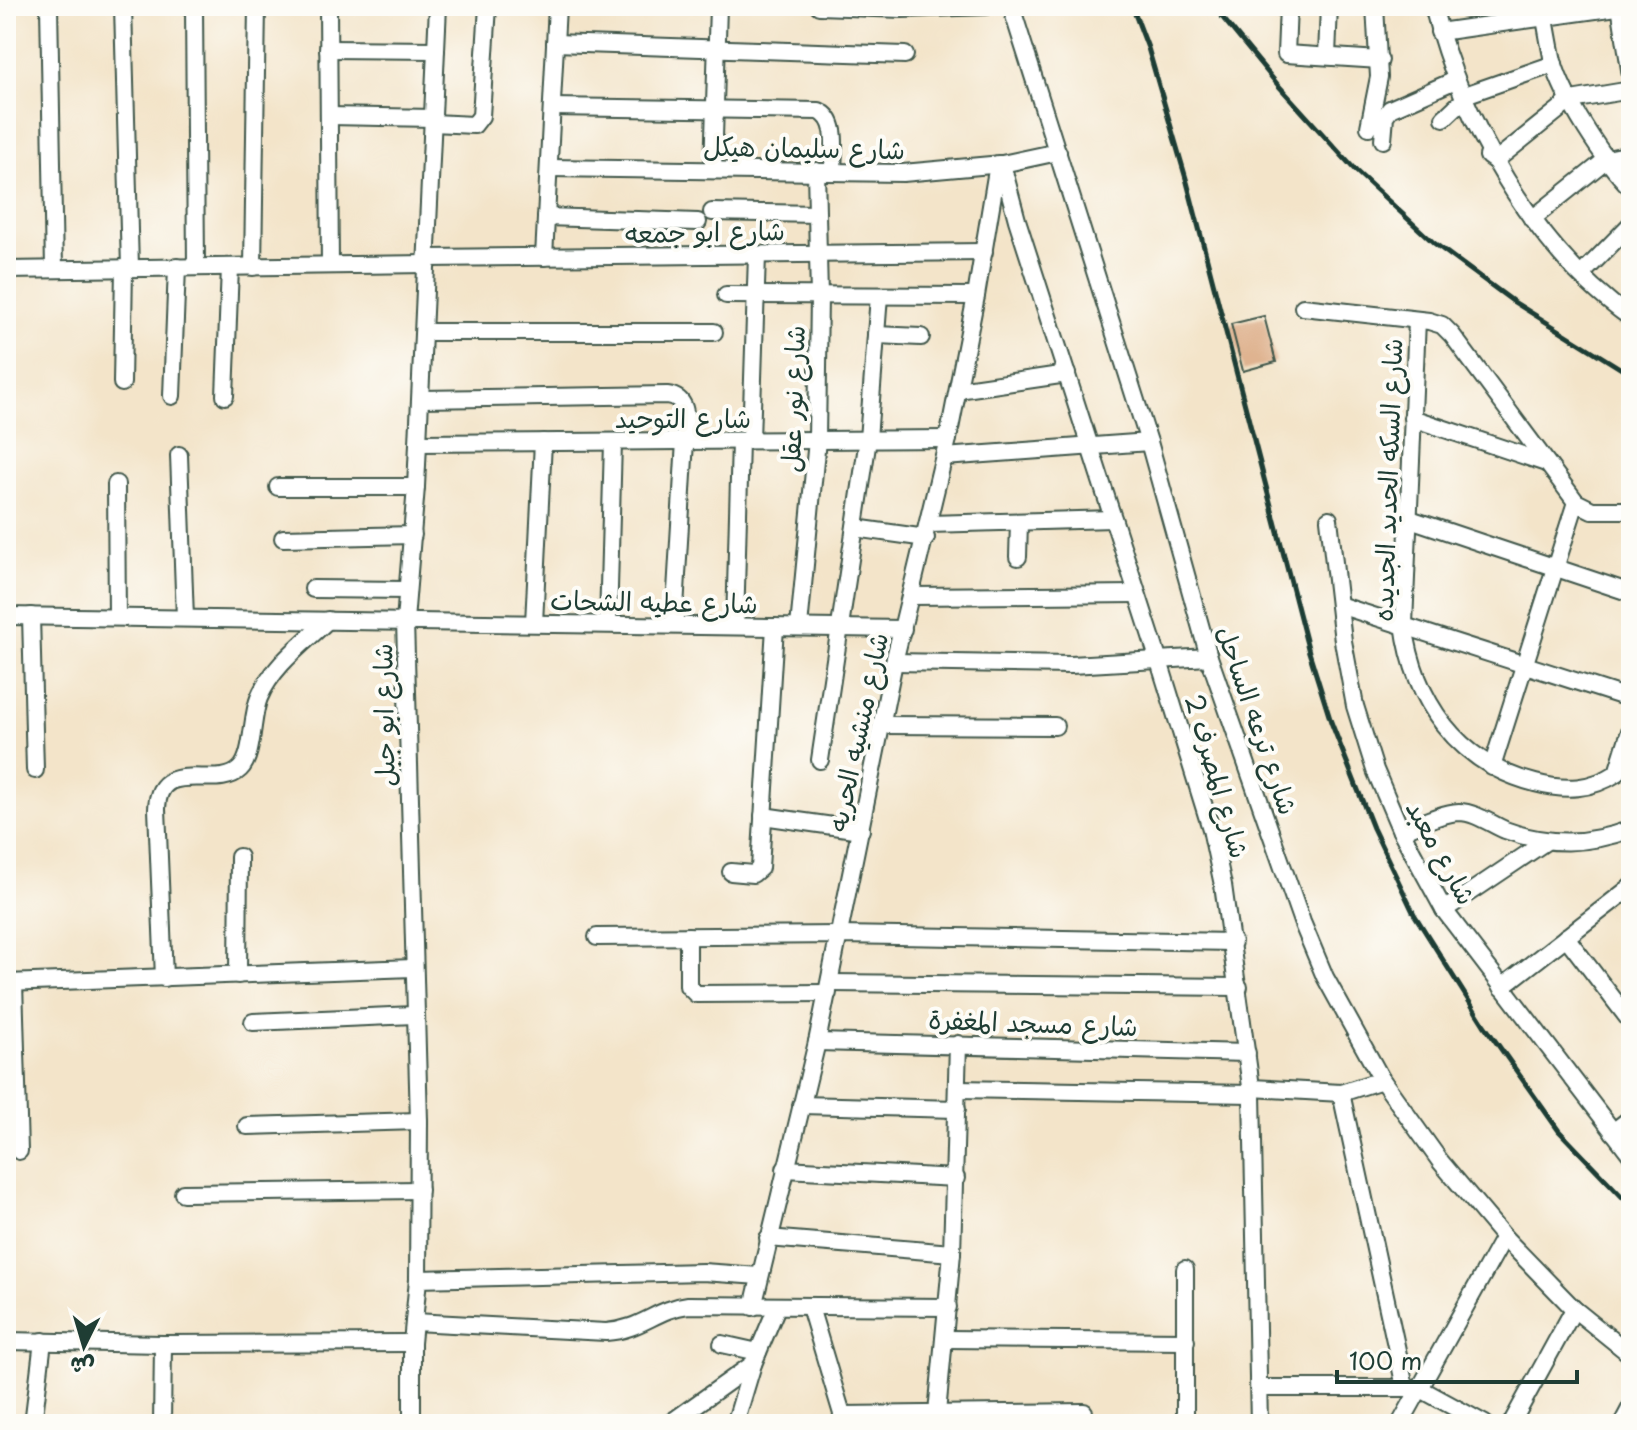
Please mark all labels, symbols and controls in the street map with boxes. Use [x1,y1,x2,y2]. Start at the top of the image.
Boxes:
street label: شارع سليمان هيكل [703,126,905,168]
street label: شارع ابو جمعه [625,210,785,252]
street label: شارع نور عقل [770,325,814,473]
street label: شارع السكه الحديد الجديده [1363,338,1411,622]
street label: شارع التوحيد [615,398,751,437]
street label: شارع عطيه الشحات [550,580,758,622]
street label: شارع ترعه الساحل [1207,620,1309,820]
street label: شارع منشيه الحريه [817,629,897,835]
street label: شارع ابو جبل [362,643,404,787]
street label: شارع المصرف 2 [1176,689,1260,863]
street label: شارع معبد [1397,792,1487,912]
street label: شارع مسجد المغفرة [928,999,1138,1045]
north arrow [44,1306,124,1386]
scale bar [1337,1334,1577,1384]
text: 100 m [1349,1342,1422,1378]
text: ش [69,1350,96,1385]

